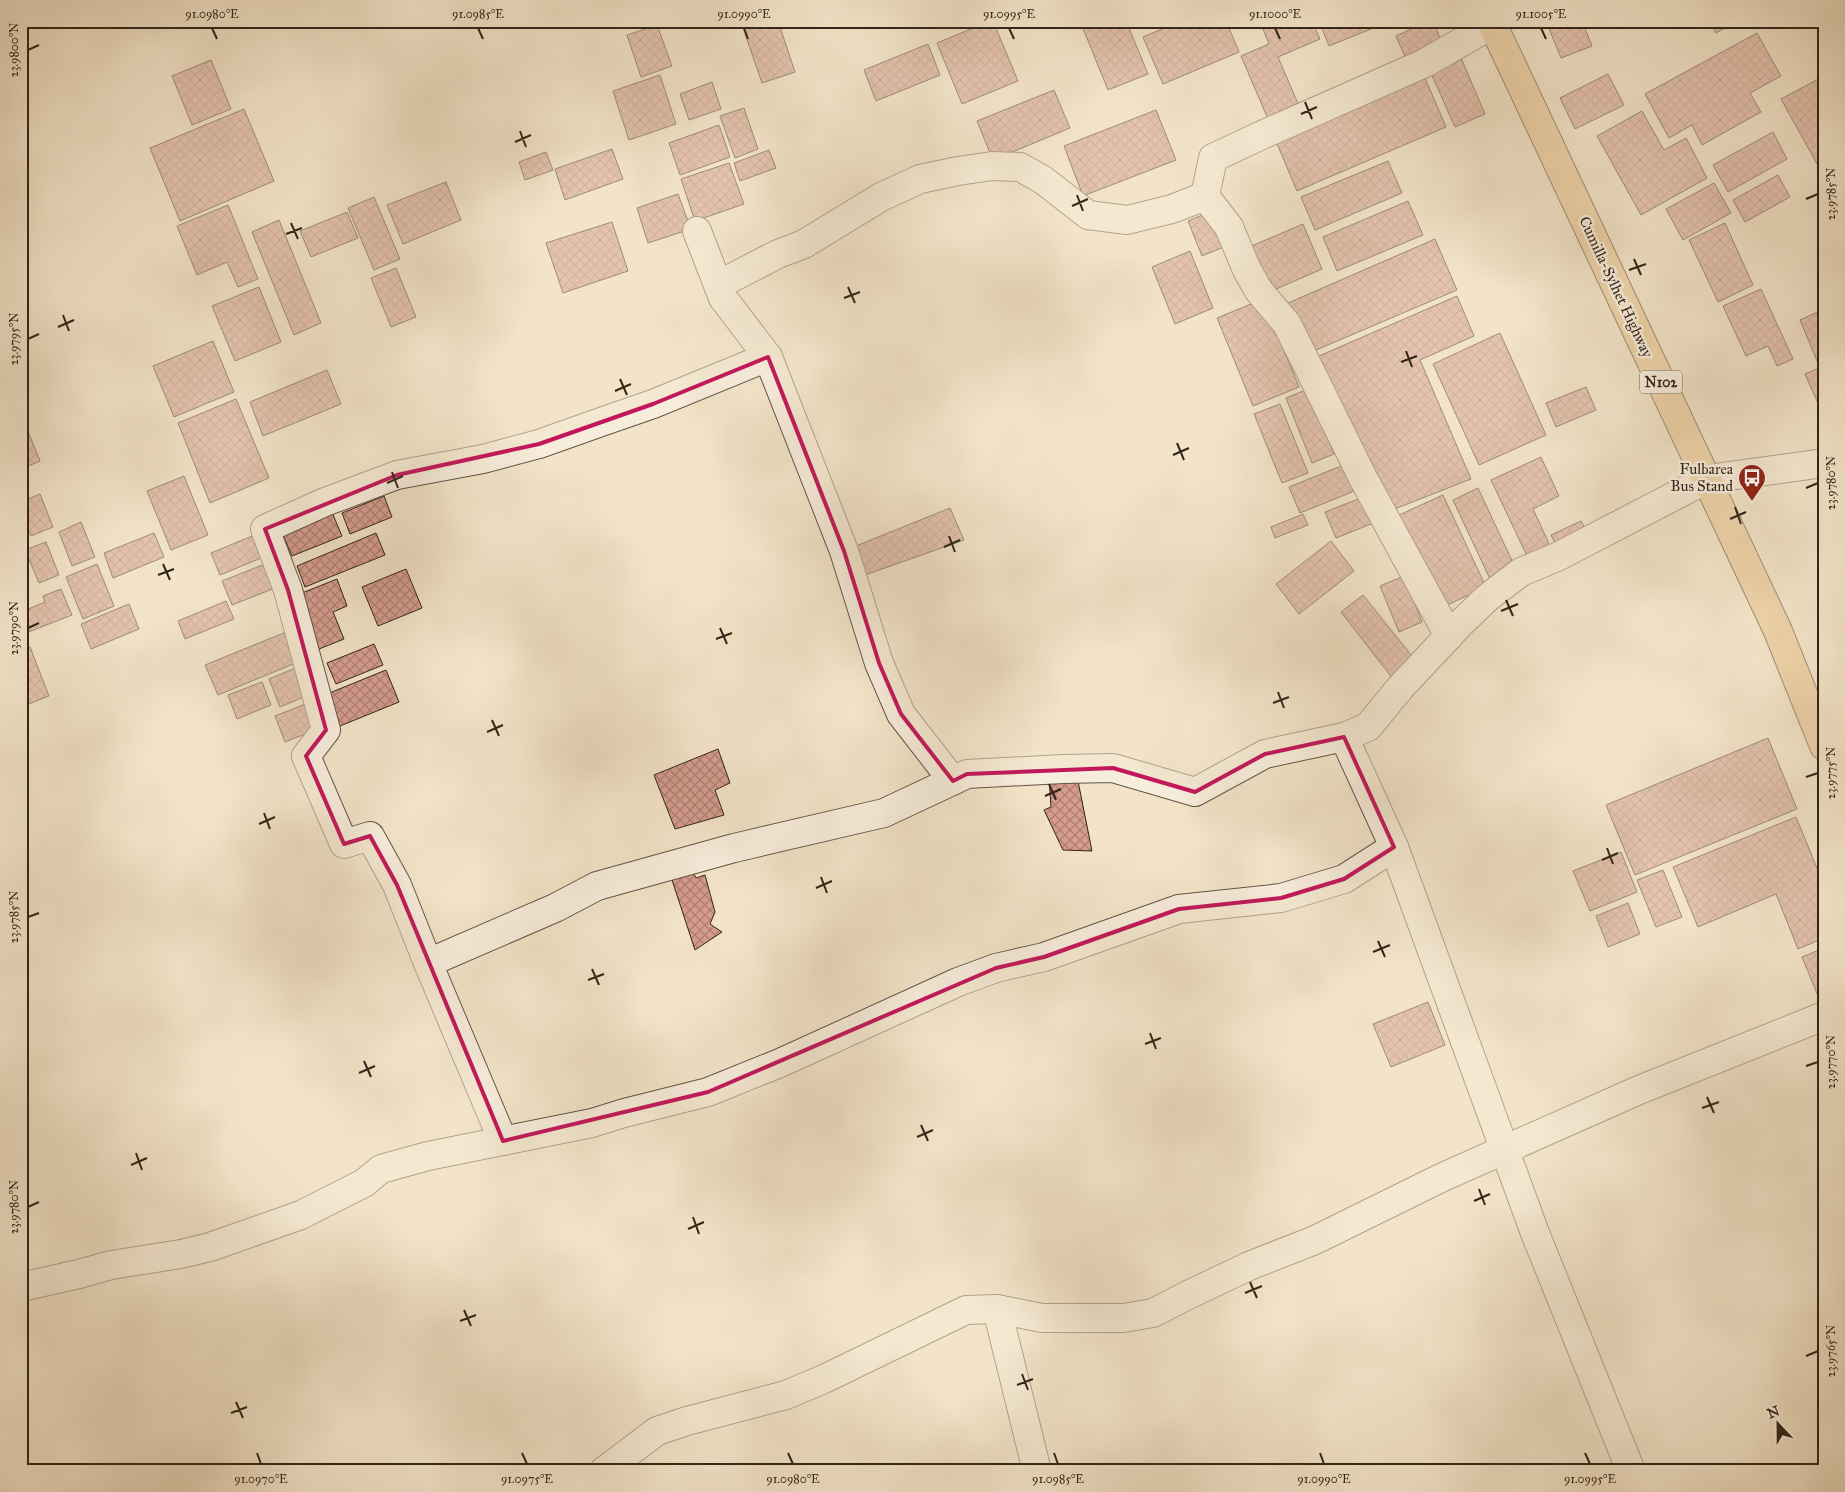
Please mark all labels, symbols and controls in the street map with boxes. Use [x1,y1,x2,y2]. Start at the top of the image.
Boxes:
text: 91.0980°E [185,7,239,21]
text: 91.0985°E [452,7,504,21]
text: 91.0990°E [717,7,771,21]
text: 91.0995°E [983,7,1035,21]
text: 91.1000°E [1249,7,1301,21]
text: 91.1005°E [1516,7,1567,21]
text: 23.9800°N [7,23,21,77]
text: 23.9785°N [1824,168,1838,220]
street label: Cumilla-Sylhet Highway [1575,214,1657,361]
text: 23.9795°N [7,313,21,365]
road number: N102 [1640,371,1682,394]
text: 23.9780°N [1824,456,1838,510]
place label: Fulbarea Bus Stand [1670,460,1734,495]
bus stop icon: Fulbarea Bus Stand [1737,463,1767,502]
text: 23.9790°N [7,601,21,655]
text: 23.9775°N [1824,747,1838,799]
text: 23.9785°N [7,891,21,943]
text: 23.9770°N [1824,1035,1838,1089]
text: 23.9780°N [7,1180,21,1234]
text: 23.9765°N [1824,1325,1838,1377]
north arrow [1752,1400,1802,1450]
text: N [1765,1402,1782,1423]
text: 91.0970°E [234,1472,288,1486]
text: 91.0975°E [501,1472,553,1486]
text: 91.0980°E [766,1472,820,1486]
text: 91.0985°E [1032,1472,1084,1486]
text: 91.0990°E [1297,1472,1351,1486]
text: 91.0995°E [1564,1472,1616,1486]

